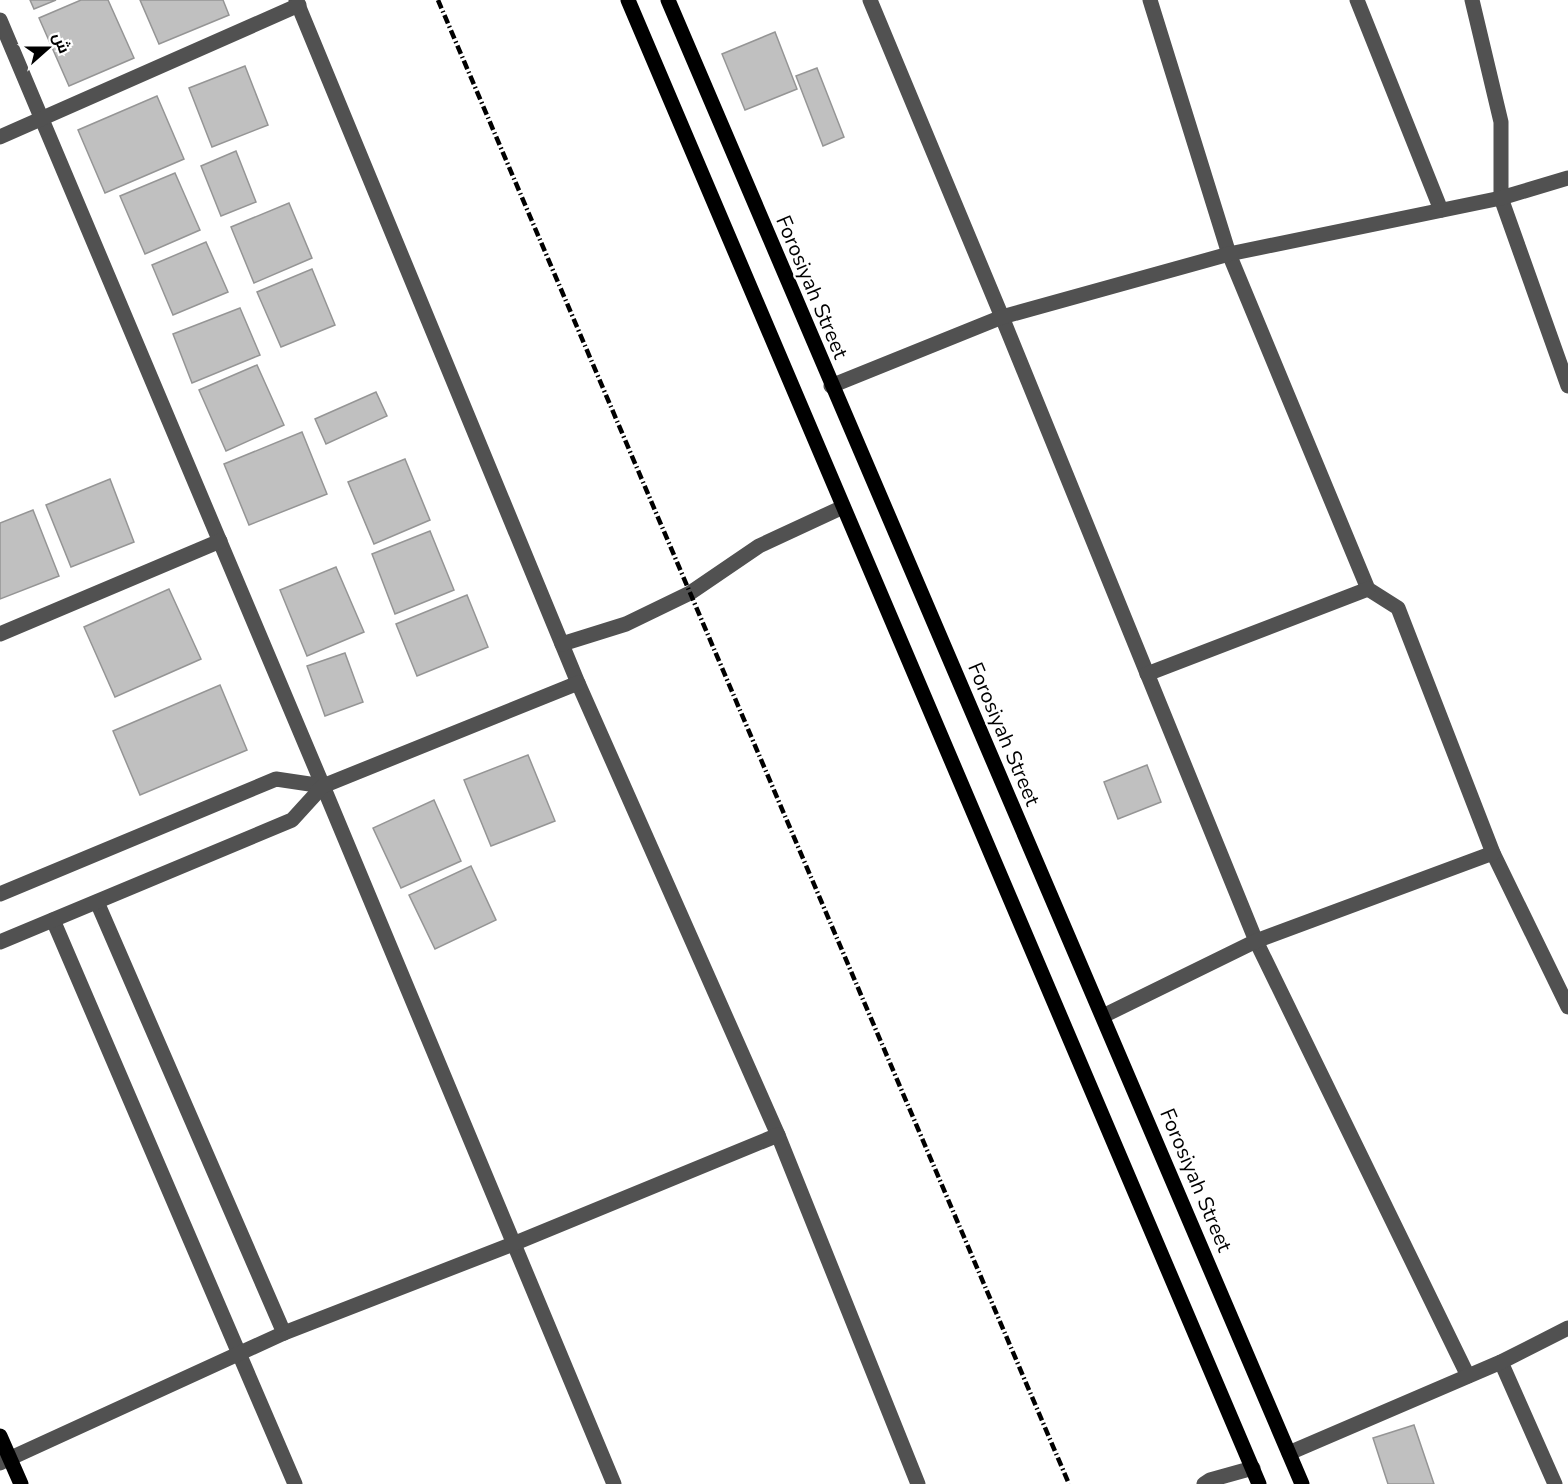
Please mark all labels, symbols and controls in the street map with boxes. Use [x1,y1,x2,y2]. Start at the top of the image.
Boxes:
north arrow [18,18,78,78]
text: ش [47,29,75,57]
street label: Forosiyah Street [769,211,855,364]
street label: Forosiyah Street [961,658,1047,811]
street label: Forosiyah Street [1153,1104,1239,1257]

